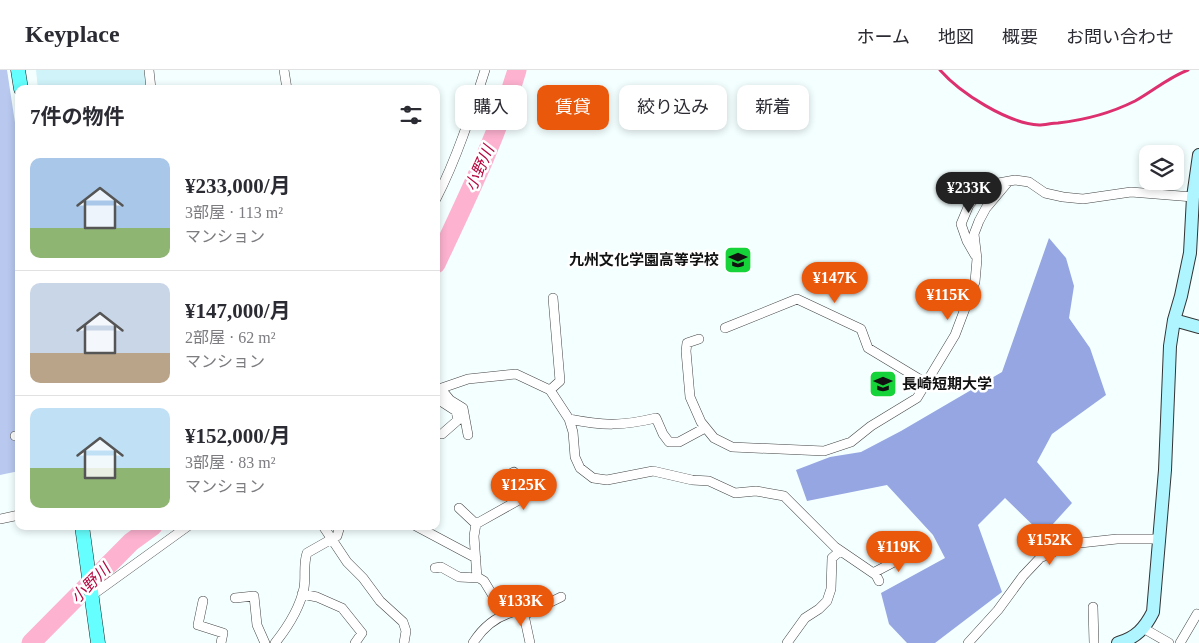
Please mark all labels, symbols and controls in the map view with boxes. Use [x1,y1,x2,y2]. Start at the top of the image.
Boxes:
text: Keyplace [25,21,120,47]
text: ホーム [857,27,910,47]
text: 地図 [938,27,974,47]
text: 概要 [1002,27,1038,47]
text: お問い合わせ [1066,27,1174,47]
chip: 購入 [455,85,527,130]
chip: 賃貸 [537,85,609,130]
chip: 絞り込み [619,85,727,130]
chip: 新着 [737,85,809,130]
icon: filters [397,101,425,129]
text: 7件の物件 [30,105,125,129]
water label: 小野川 [462,141,498,194]
map controls [1139,145,1184,190]
button: layers [1139,145,1184,190]
pin: ¥233K [934,172,1004,214]
text: ¥233,000/月 [185,174,291,198]
icon: home [70,178,130,238]
text: ¥233K [947,179,991,196]
text: 3部屋 · 113 m² [185,204,283,221]
text: マンション [185,228,265,245]
school or university icon: 九州文化学園高等学校 [723,245,753,275]
place label: 九州文化学園高等学校 [569,251,719,268]
pin: ¥147K [800,262,870,304]
text: ¥147K [813,269,857,286]
pin: ¥115K [913,278,983,321]
text: ¥115K [926,286,970,303]
text: ¥147,000/月 [185,299,291,323]
icon: home [70,303,130,363]
text: 2部屋 · 62 m² [185,329,276,346]
text: マンション [185,353,265,370]
school or university icon: 長崎短期大学 [868,369,898,399]
place label: 長崎短期大学 [902,376,992,392]
text: ¥152,000/月 [185,424,291,448]
icon: home [70,428,130,488]
text: 3部屋 · 83 m² [185,454,276,471]
pin: ¥125K [489,468,559,511]
text: ¥125K [502,476,546,493]
text: マンション [185,478,265,495]
pin: ¥152K [1015,524,1085,566]
pin: ¥119K [864,530,934,573]
text: ¥152K [1028,531,1072,548]
text: ¥119K [877,538,921,555]
water label: 小野川 [67,559,115,606]
pin: ¥133K [486,584,556,627]
text: ¥133K [499,592,543,609]

